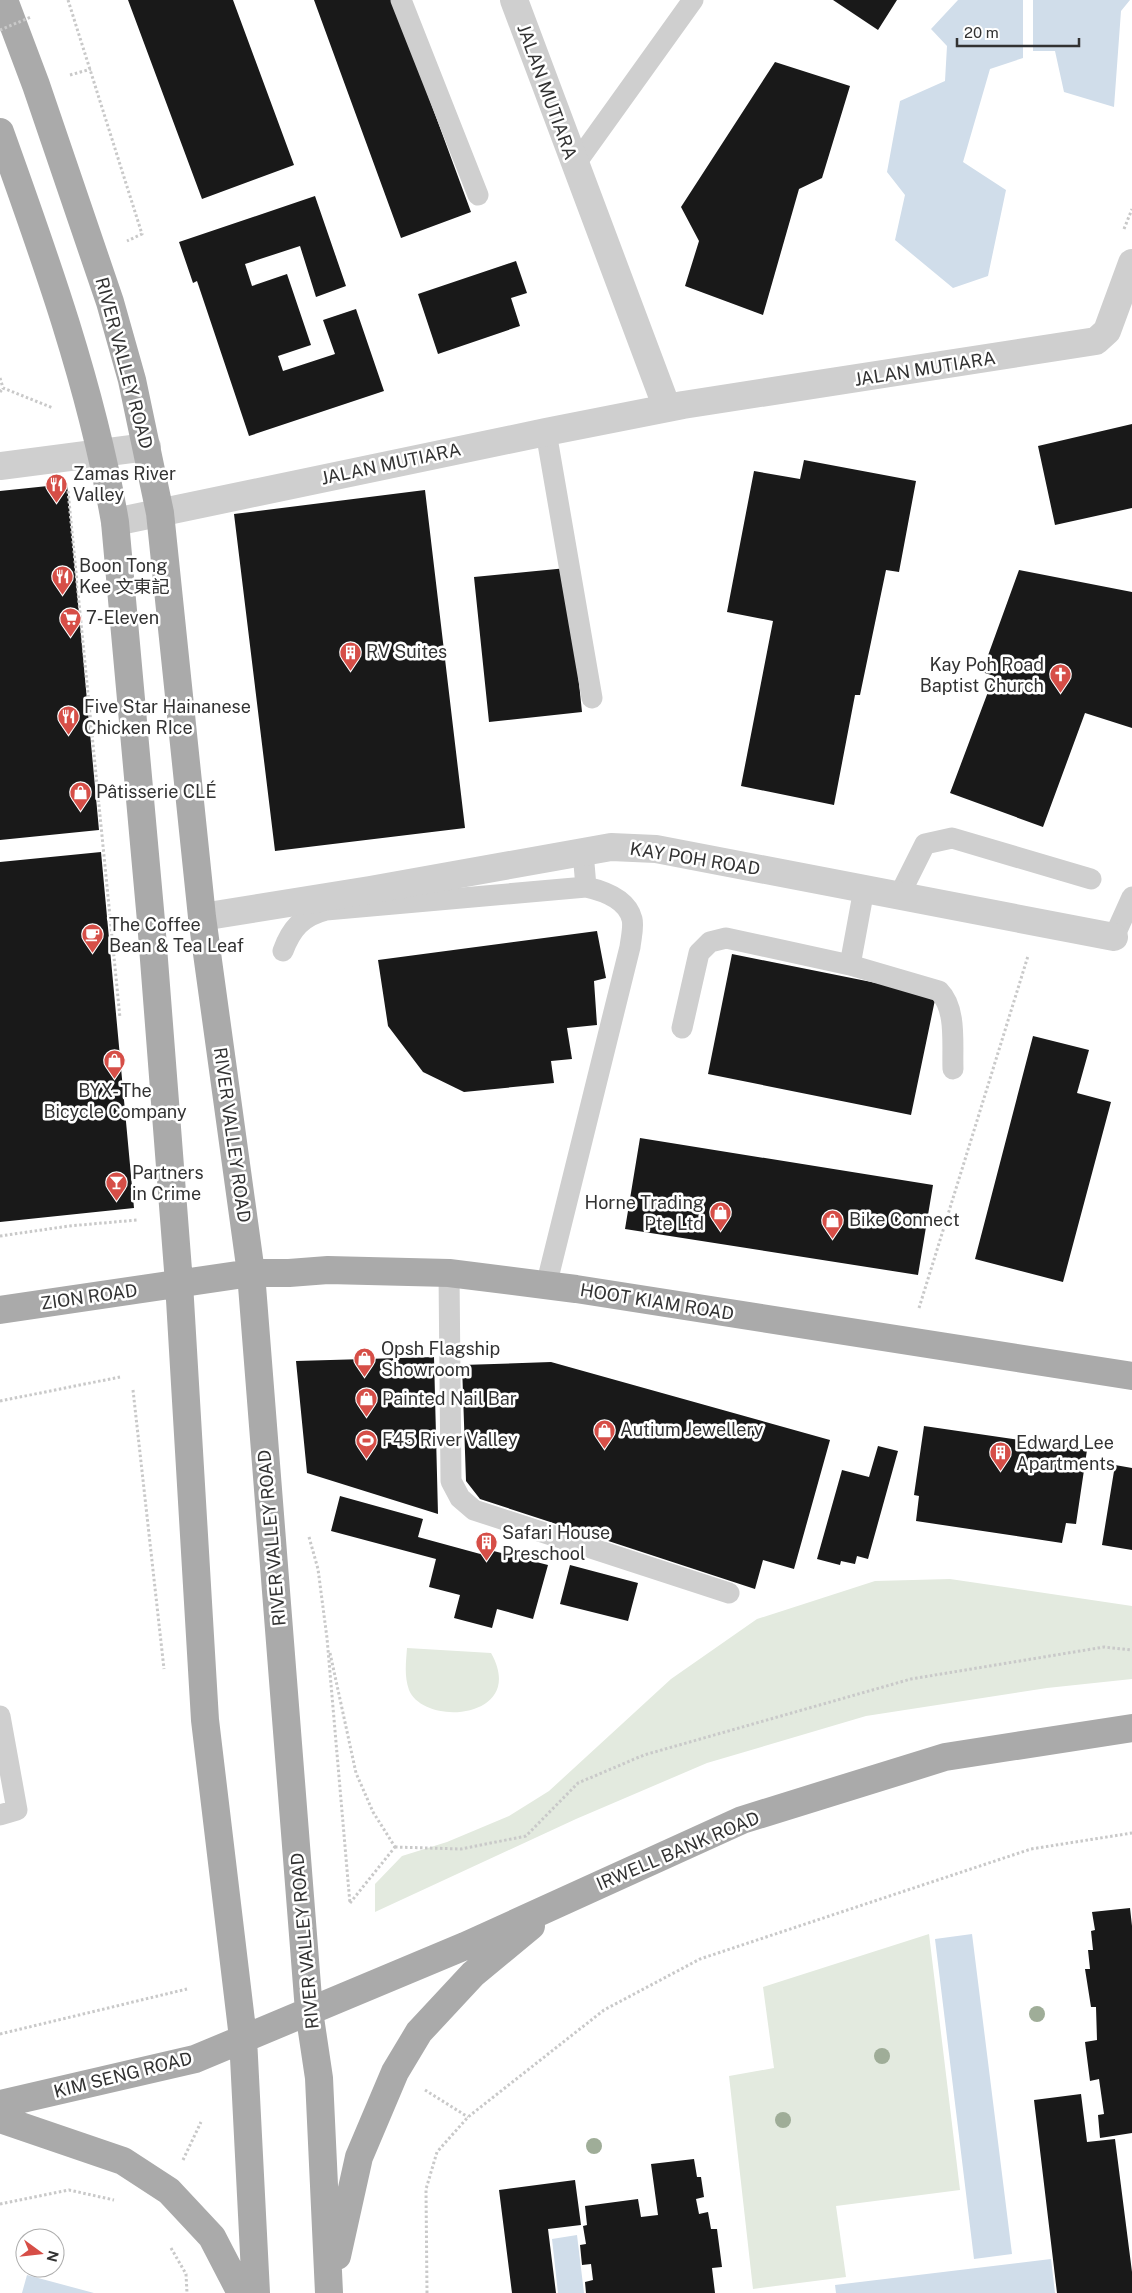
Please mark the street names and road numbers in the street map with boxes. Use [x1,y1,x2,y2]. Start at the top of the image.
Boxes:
street label: JALAN MUTIARA [513,21,582,163]
street label: RIVER VALLEY ROAD [91,275,158,451]
street label: JALAN MUTIARA [853,347,997,390]
street label: JALAN MUTIARA [319,438,463,489]
street label: KAY POH ROAD [628,838,762,879]
street label: RIVER VALLEY ROAD [210,1046,255,1224]
street label: ZION ROAD [39,1279,139,1314]
street label: HOOT KIAM ROAD [579,1279,736,1324]
street label: RIVER VALLEY ROAD [253,1449,290,1627]
street label: IRWELL BANK ROAD [593,1807,763,1894]
street label: RIVER VALLEY ROAD [286,1852,323,2030]
street label: KIM SENG ROAD [51,2047,194,2102]

